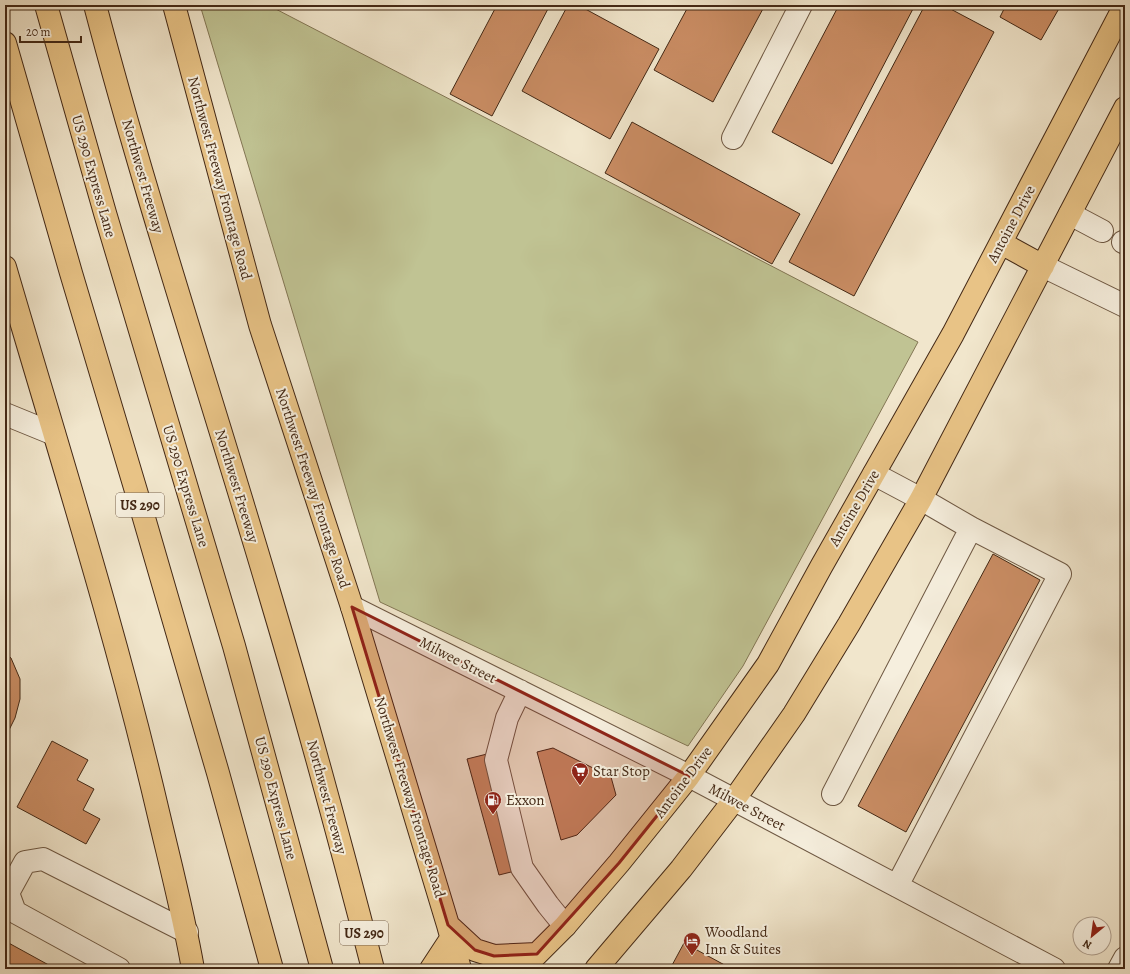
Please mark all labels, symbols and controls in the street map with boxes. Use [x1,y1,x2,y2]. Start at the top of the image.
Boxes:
scale bar [20,18,81,44]
text: 20 m [26,24,50,40]
street label: Northwest Freeway Frontage Road [183,74,257,283]
street label: US 290 Express Lane [67,112,121,240]
street label: Northwest Freeway [117,117,169,236]
street label: Antoine Drive [982,182,1040,267]
street label: Northwest Freeway Frontage Road [271,385,355,592]
street label: US 290 Express Lane [158,422,214,550]
street label: Northwest Freeway [210,427,264,545]
street label: Antoine Drive [824,466,884,551]
road number: US 290 [116,493,164,517]
street label: Milwee Street [416,632,500,688]
street label: Northwest Freeway Frontage Road [370,694,450,901]
street label: US 290 Express Lane [250,734,302,862]
street label: Northwest Freeway [302,738,352,857]
street label: Antoine Drive [649,742,717,823]
supermarket icon: Star Stop [570,761,590,786]
place label: Star Stop [593,761,650,781]
street label: Milwee Street [705,778,789,836]
fuel station icon: Exxon [483,790,503,815]
place label: Exxon [506,790,545,810]
north arrow [1072,916,1112,956]
road number: US 290 [340,921,388,945]
place label: Woodland Inn & Suites [704,922,781,959]
hotel icon: Woodland Inn & Suites [682,931,702,956]
text: N [1080,936,1095,953]

